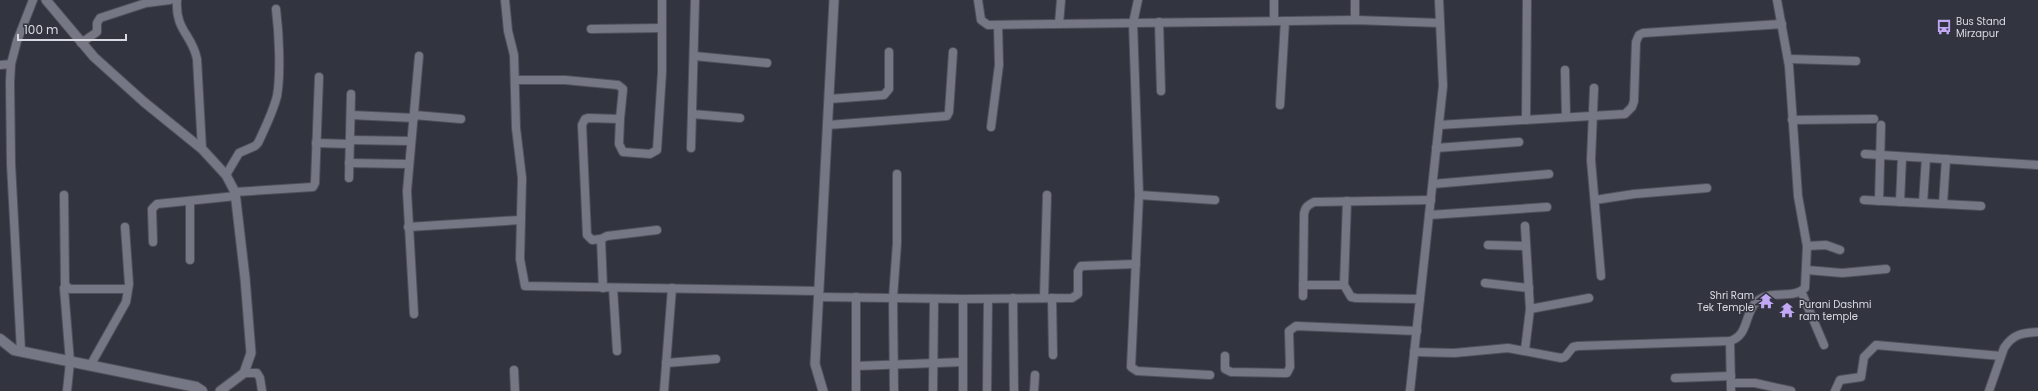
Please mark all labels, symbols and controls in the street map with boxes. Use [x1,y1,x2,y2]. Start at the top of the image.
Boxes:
place label: Bus Stand Mirzapur [1956,14,2006,41]
scale bar [18,16,126,42]
bus stop icon: Bus Stand Mirzapur [1935,18,1953,36]
text: 100 m [24,21,58,38]
place label: Shri Ram Tek Temple [1697,288,1754,315]
temple icon: Shri Ram Tek Temple [1757,292,1775,310]
place label: Purani Dashmi ram temple [1799,297,1871,324]
temple icon: Purani Dashmi ram temple [1778,301,1796,319]

